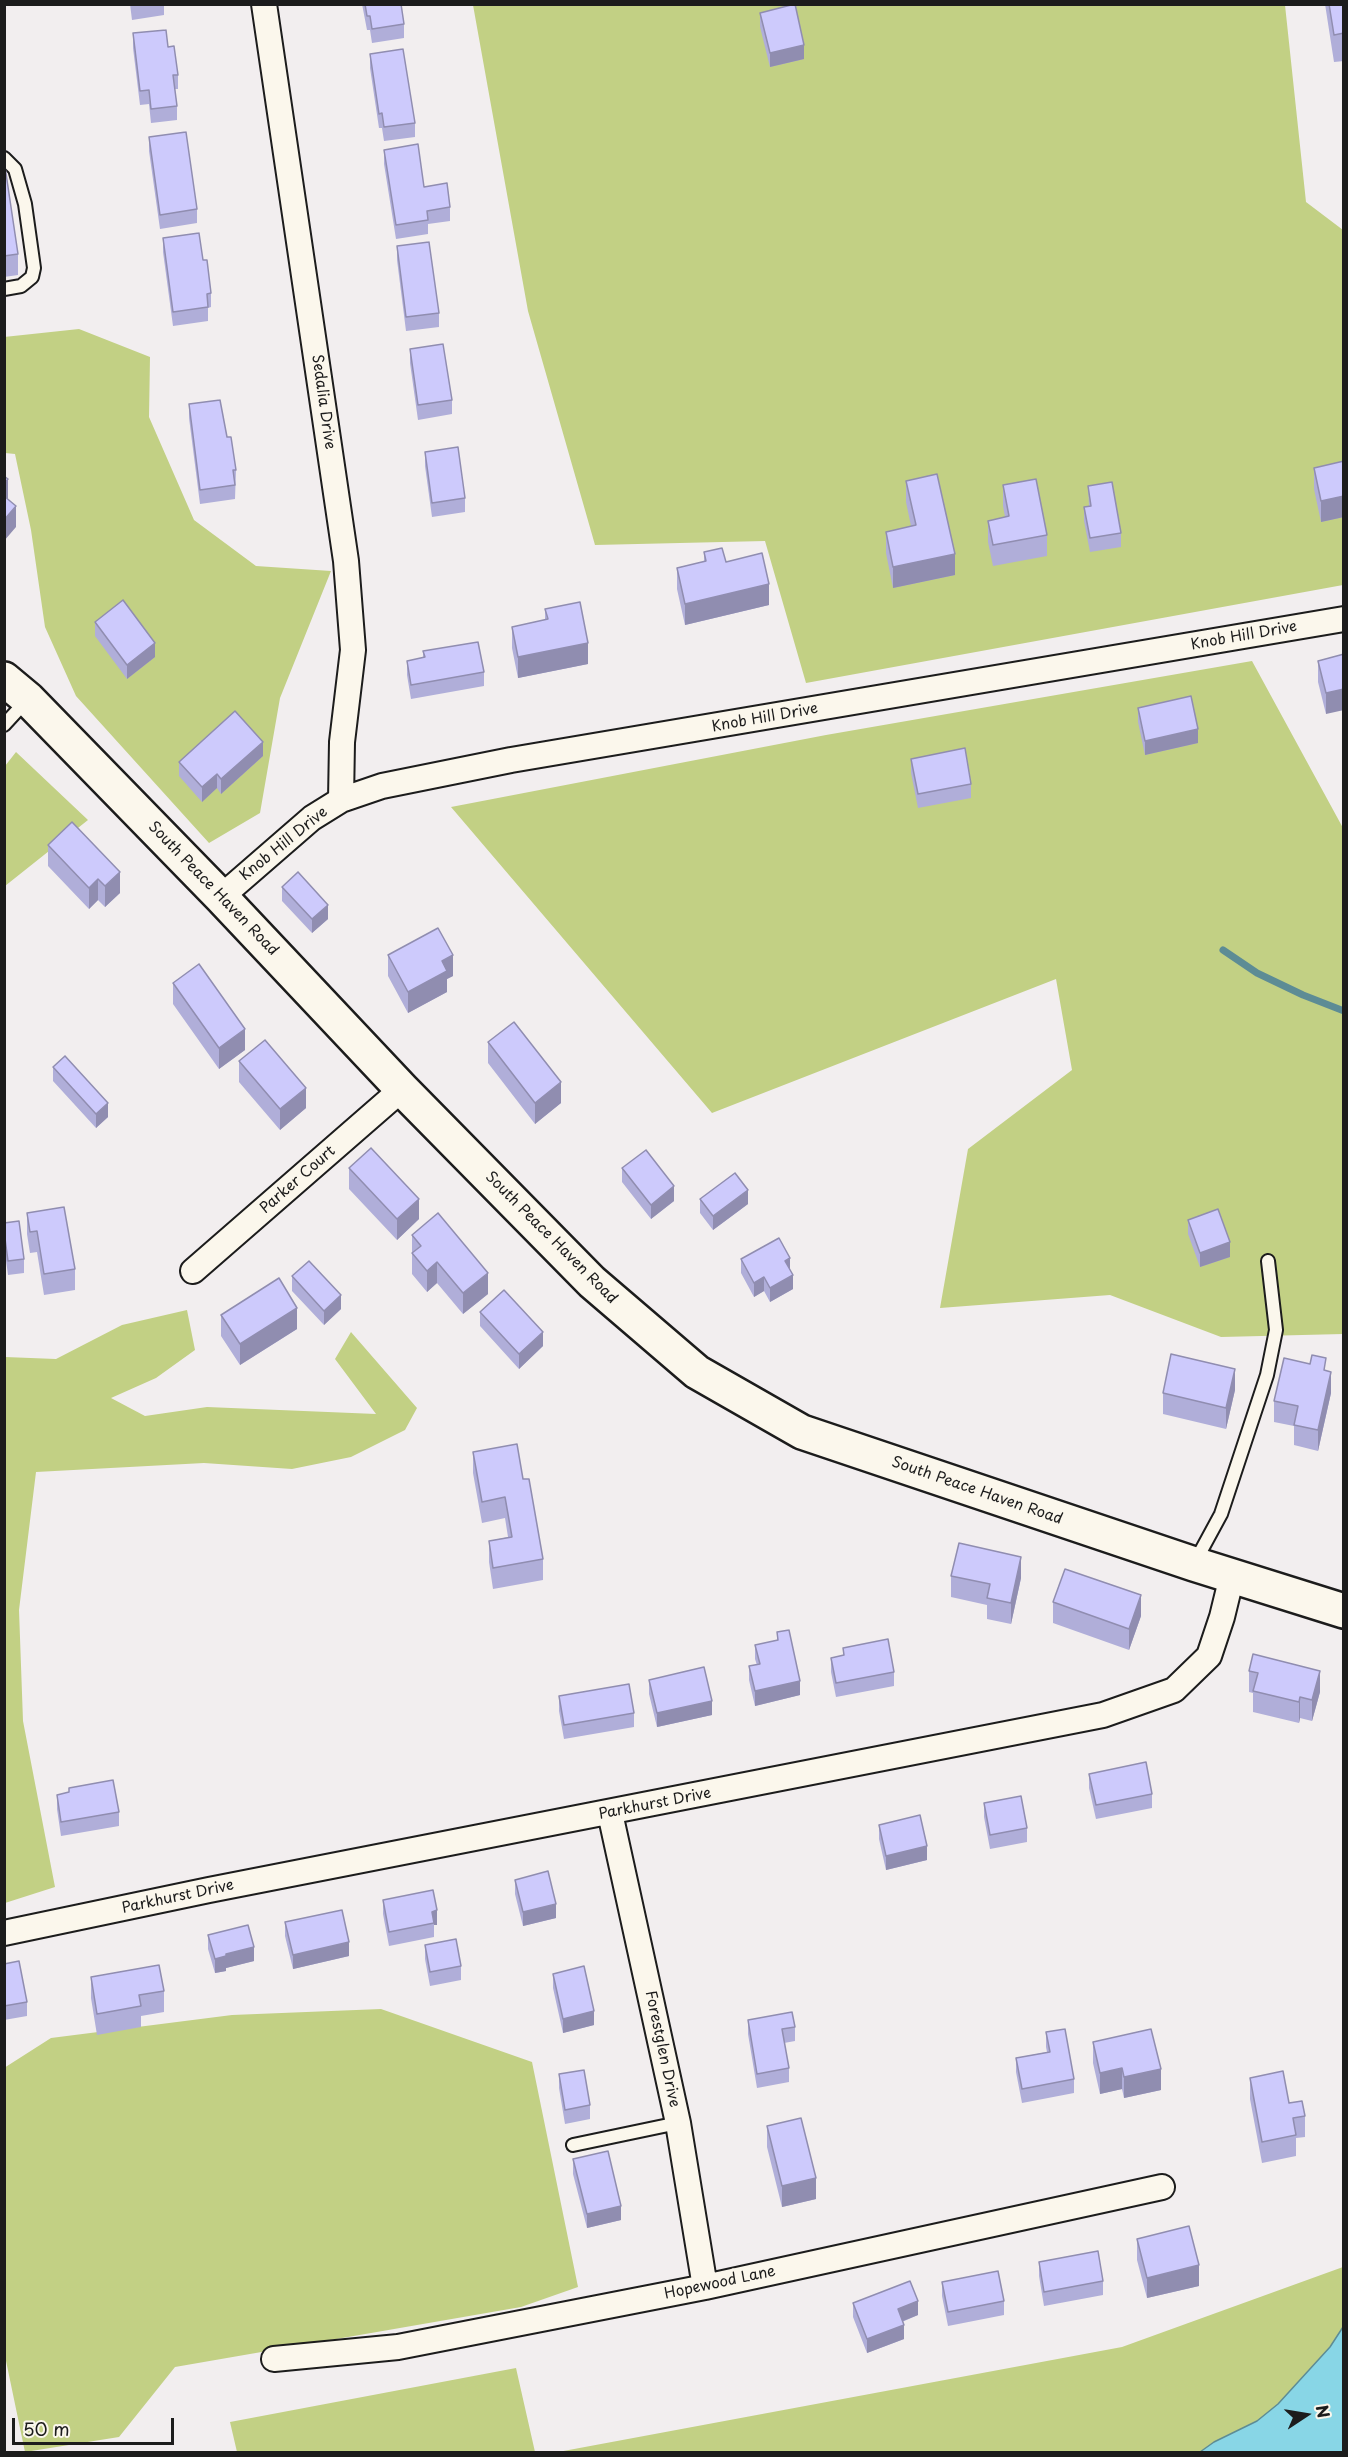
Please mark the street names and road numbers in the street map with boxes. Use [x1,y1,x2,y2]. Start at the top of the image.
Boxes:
street label: Sedalia Drive [307,353,339,451]
street label: Knob Hill Drive [1190,618,1298,654]
street label: Knob Hill Drive [711,700,819,736]
street label: Knob Hill Drive [237,803,331,885]
street label: South Peace Haven Road [144,818,282,960]
street label: Parker Court [257,1142,339,1218]
street label: South Peace Haven Road [481,1168,621,1308]
street label: South Peace Haven Road [889,1453,1065,1529]
street label: Parkhurst Drive [597,1784,713,1824]
street label: Parkhurst Drive [120,1876,236,1918]
street label: Forestglen Drive [641,1989,683,2109]
street label: Hopewood Lane [663,2262,777,2304]

